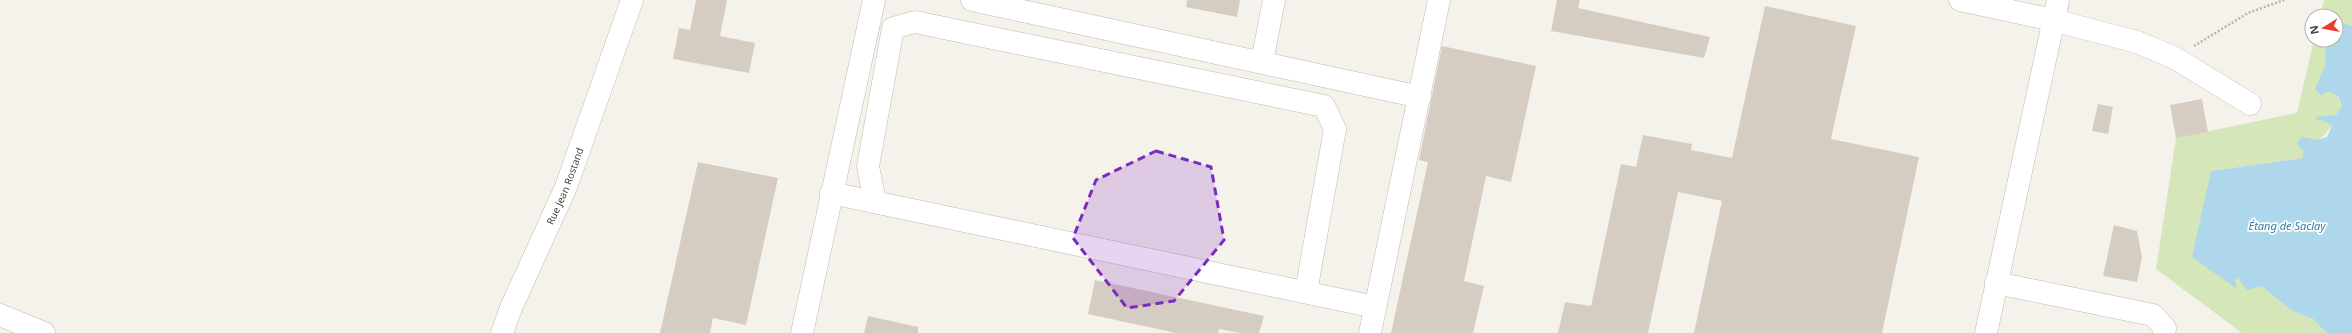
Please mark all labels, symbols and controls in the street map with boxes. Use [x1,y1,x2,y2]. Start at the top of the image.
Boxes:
north arrow [2304,8,2344,48]
text: N [2305,24,2322,36]
street label: Rue Jean Rostand [543,145,586,227]
water label: Étang de Saclay [2249,218,2326,233]

